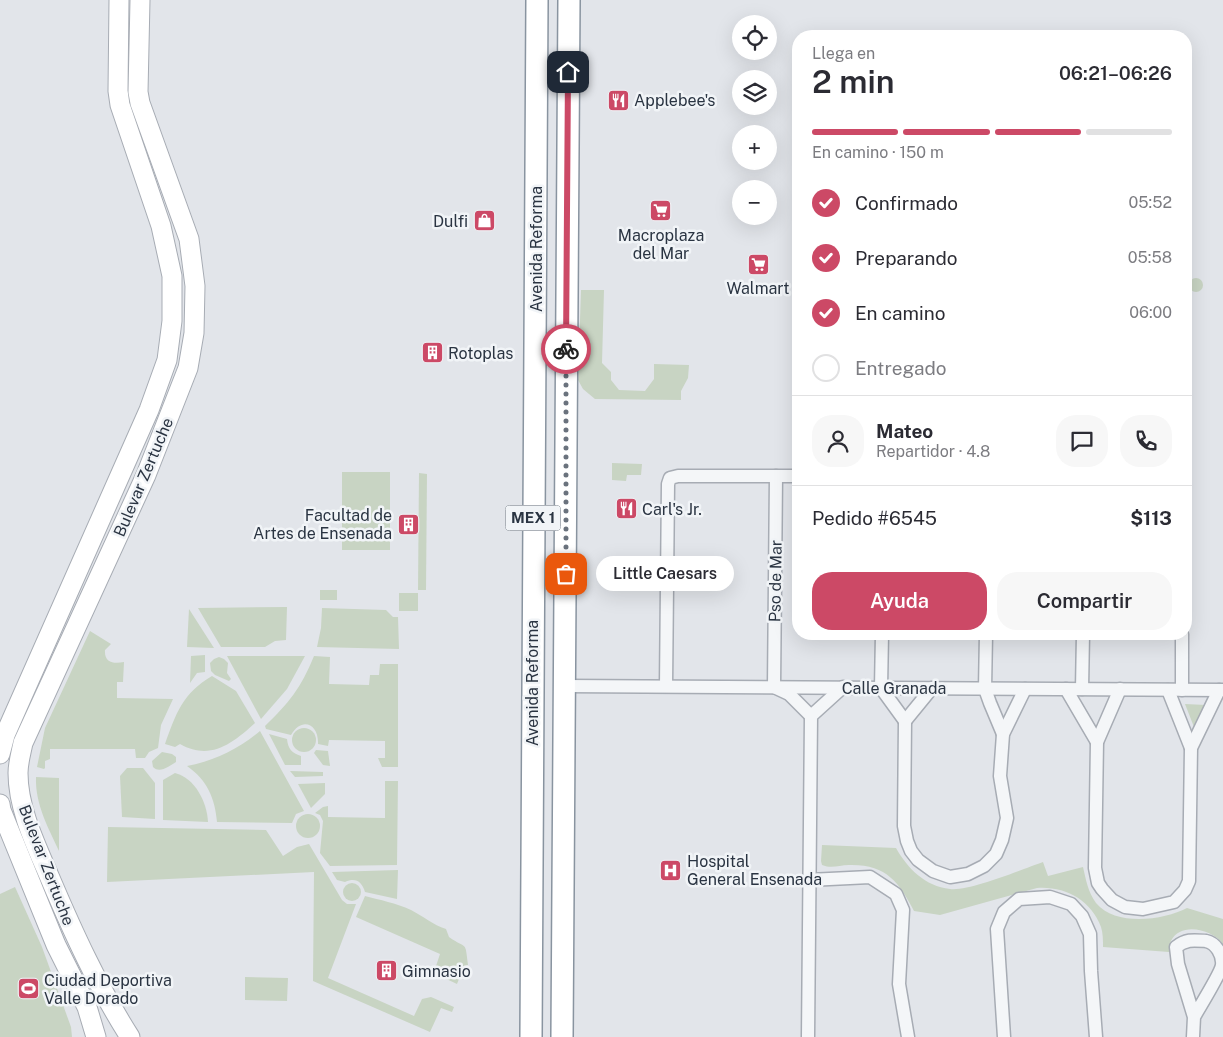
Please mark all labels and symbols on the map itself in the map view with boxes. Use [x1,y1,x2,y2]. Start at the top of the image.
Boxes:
pin [547,51,589,93]
restaurant icon: Applebee's [606,88,630,112]
place label: Applebee's [634,91,715,110]
street label: Avenida Reforma [527,186,546,312]
supermarket icon: Macroplaza del Mar [649,199,673,223]
shop icon: Dulfi [472,209,496,233]
place label: Dulfi [433,212,468,231]
place label: Macroplaza del Mar [618,226,704,263]
supermarket icon: Walmart [746,252,770,276]
place label: Walmart [726,279,790,298]
courier [541,324,591,374]
building icon: Rotoplas [420,341,444,365]
place label: Rotoplas [448,344,513,363]
street label: Bulevar Zertuche [110,415,177,540]
restaurant icon: Carl's Jr. [614,497,638,521]
place label: Carl's Jr. [642,500,702,519]
place label: Facultad de Artes de Ensenada [253,506,392,543]
road number: MEX 1 [506,506,560,530]
building icon: Facultad de Artes de Ensenada [396,512,420,536]
street label: Pso de Mar [765,540,786,622]
pin [545,553,587,595]
callout: Little Caesars [596,556,734,592]
street label: Avenida Reforma [523,620,542,746]
street label: Calle Granada [842,679,946,698]
street label: Bulevar Zertuche [15,802,78,928]
place label: Hospital General Ensenada [687,852,822,889]
hospital icon: Hospital General Ensenada [659,858,683,882]
building icon: Gimnasio [374,959,398,983]
place label: Gimnasio [402,962,471,981]
place label: Ciudad Deportiva Valle Dorado [44,971,172,1008]
sports icon: Ciudad Deportiva Valle Dorado [16,977,40,1001]

